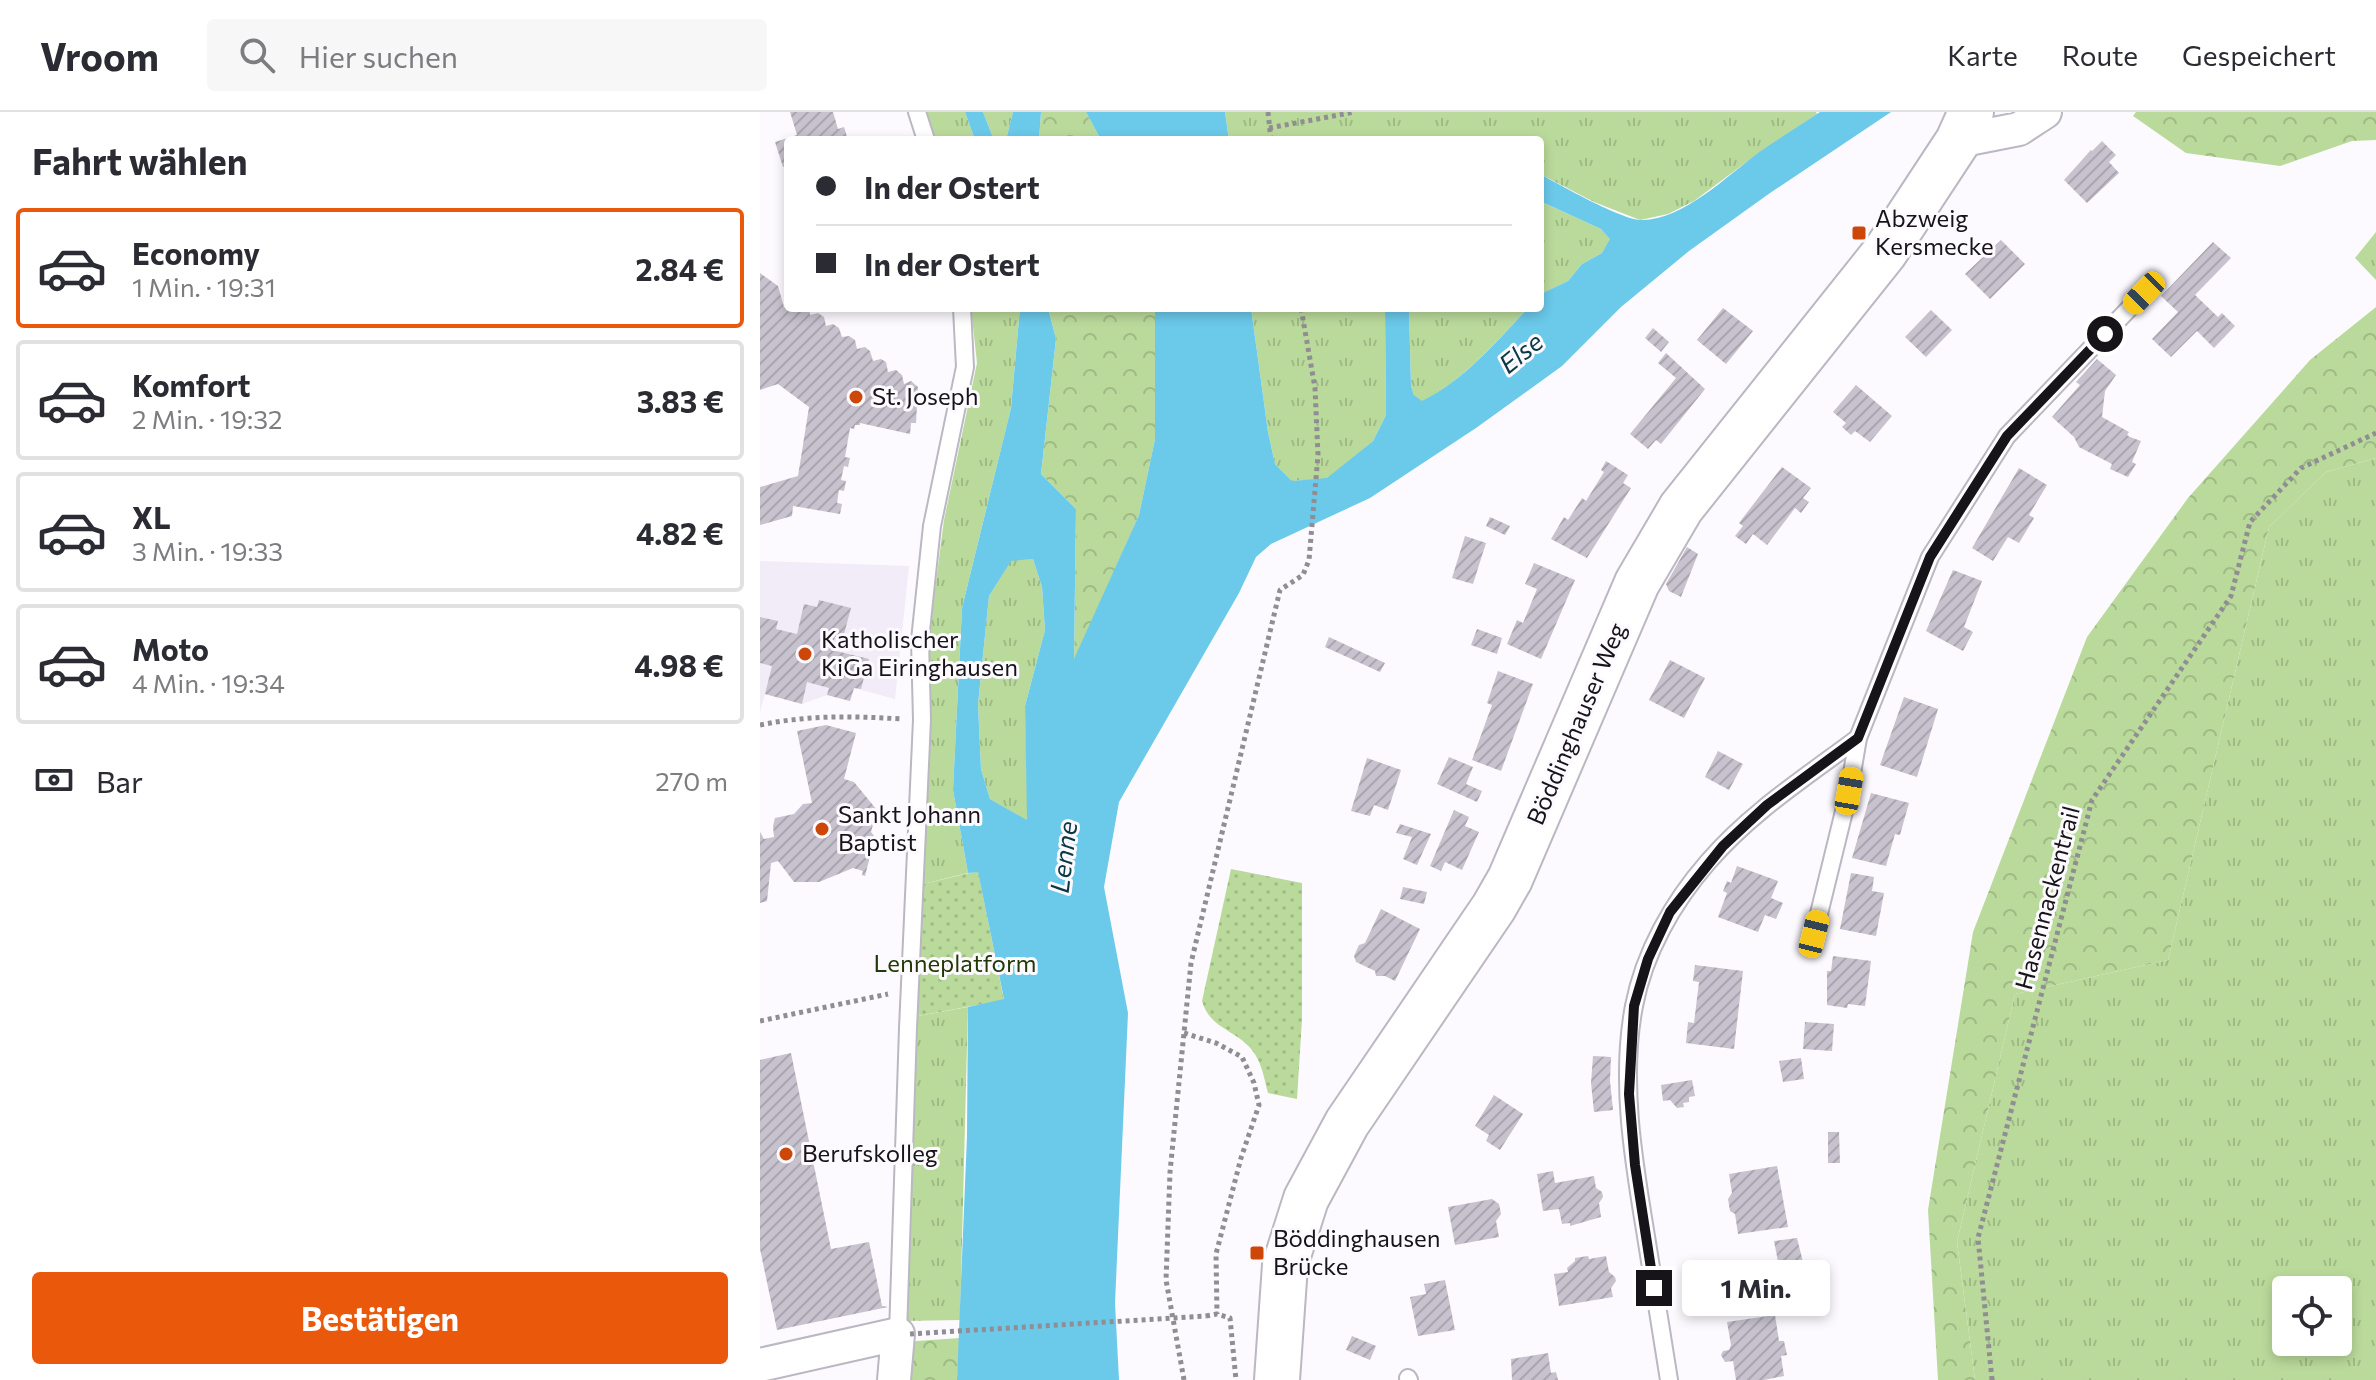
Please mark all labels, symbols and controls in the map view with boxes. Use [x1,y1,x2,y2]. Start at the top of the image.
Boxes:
search box [207,19,767,91]
text: Vroom [40,32,159,79]
icon: search [235,33,279,77]
text: Hier suchen [299,37,458,74]
text: Karte [1947,38,2018,72]
text: Route [2062,38,2138,72]
text: Gespeichert [2182,38,2336,72]
text: Fahrt wählen [32,138,248,182]
text: In der Ostert [864,168,1040,205]
place label: Abzweig Kersmecke [1875,203,1994,260]
marker: Abzweig Kersmecke [1850,224,1868,242]
icon: car [36,232,108,304]
text: Economy [132,234,260,271]
text: In der Ostert [864,245,1040,282]
text: 2.84 € [636,250,724,287]
car [2119,267,2169,319]
text: 1 Min. · 19:31 [132,271,276,302]
route start [2087,316,2123,352]
water label: Else [1492,325,1549,379]
icon: car [36,364,108,436]
text: Komfort [132,366,251,403]
place label: St. Joseph [872,381,979,410]
text: 3.83 € [637,382,724,419]
marker: St. Joseph [847,388,865,406]
text: 2 Min. · 19:32 [132,403,282,434]
icon: car [36,496,108,568]
text: XL [132,498,171,535]
text: 4.82 € [636,514,724,551]
text: 3 Min. · 19:33 [132,535,283,566]
street label: Böddinghauser Weg [1520,618,1631,829]
place label: Katholischer KiGa Eiringhausen [821,624,1018,681]
icon: car [36,628,108,700]
text: Moto [132,630,209,667]
marker: Katholischer KiGa Eiringhausen [796,645,814,663]
text: 4.98 € [634,646,724,683]
text: 4 Min. · 19:34 [132,667,285,698]
icon: cash [32,758,76,802]
text: Bar [96,762,143,799]
text: 270 m [655,765,728,796]
car [1833,765,1865,817]
place label: Sankt Johann Baptist [838,799,981,856]
street label: Hasennackentrail [2008,803,2085,993]
water label: Lenne [1043,819,1082,894]
marker: Sankt Johann Baptist [813,820,831,838]
car [1797,908,1831,960]
park label: Lenneplatform [873,948,1037,977]
place label: Berufskolleg [802,1138,938,1167]
marker: Berufskolleg [777,1145,795,1163]
place label: Böddinghausen Brücke [1273,1223,1441,1280]
marker: Böddinghausen Brücke [1248,1244,1266,1262]
callout: 1 Min. [1682,1260,1830,1316]
route end [1636,1270,1672,1306]
button: Bestätigen [32,1272,728,1364]
text: 1 Min. [1721,1272,1791,1303]
map controls [2272,1276,2352,1356]
button: locate [2272,1276,2352,1356]

